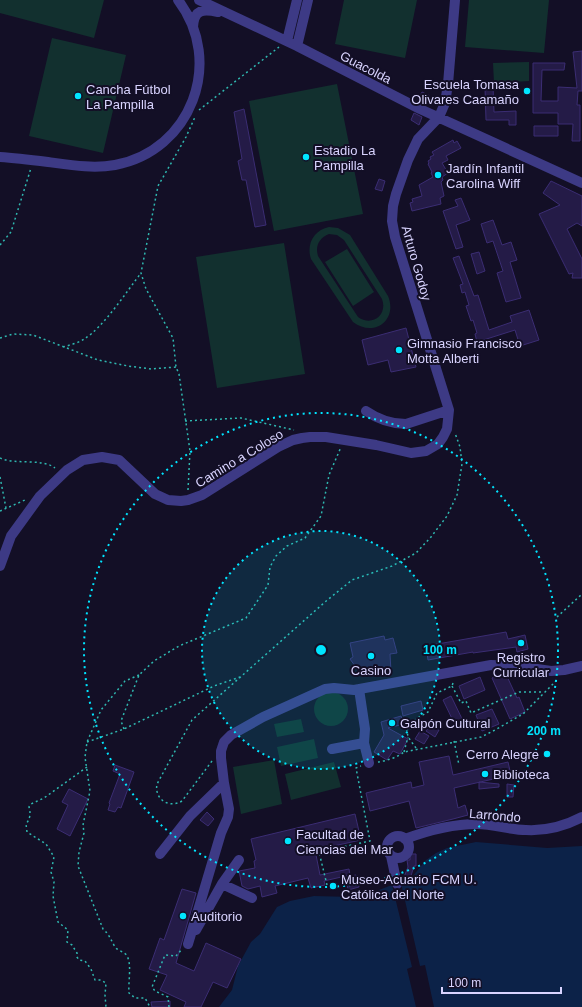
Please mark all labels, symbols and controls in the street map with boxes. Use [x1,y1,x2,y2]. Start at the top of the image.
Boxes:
street label: Guacolda [338,48,395,87]
place label: Escuela Tomasa Olivares Caamaño [411,77,520,107]
place label: Cancha Fútbol La Pampilla [86,82,171,112]
marker: Escuela Tomasa Olivares Caamaño [522,86,532,96]
marker: Cancha Fútbol La Pampilla [73,91,83,101]
place label: Estadio La Pampilla [314,143,376,173]
marker: Estadio La Pampilla [301,152,311,162]
place label: Jardín Infantil Carolina Wiff [446,161,524,191]
marker: Jardín Infantil Carolina Wiff [433,170,443,180]
street label: Arturo Godoy [399,224,435,303]
place label: Gimnasio Francisco Motta Alberti [407,336,522,366]
marker: Gimnasio Francisco Motta Alberti [394,345,404,355]
street label: Camino a Coloso [193,426,286,491]
marker: Registro Curricular [516,638,526,648]
centre of rings [314,643,328,657]
text: 100 m [423,643,457,657]
place label: Registro Curricular [493,650,550,680]
marker: Casino [366,651,376,661]
place label: Casino [351,663,391,678]
place label: Galpón Cultural [400,716,490,731]
marker: Galpón Cultural [387,718,397,728]
text: 200 m [527,724,561,738]
place label: Cerro Alegre [466,747,539,762]
marker: Cerro Alegre [542,749,552,759]
place label: Biblioteca [493,767,550,782]
marker: Biblioteca [480,769,490,779]
street label: Larrondo [468,806,522,825]
place label: Facultad de Ciencias del Mar [296,827,393,857]
marker: Facultad de Ciencias del Mar [283,836,293,846]
place label: Museo-Acuario FCM U. Católica del Norte [341,872,477,902]
marker: Museo-Acuario FCM U. Católica del Norte [328,881,338,891]
place label: Auditorio [191,909,242,924]
marker: Auditorio [178,911,188,921]
scale bar [442,969,561,995]
text: 100 m [448,976,481,990]

